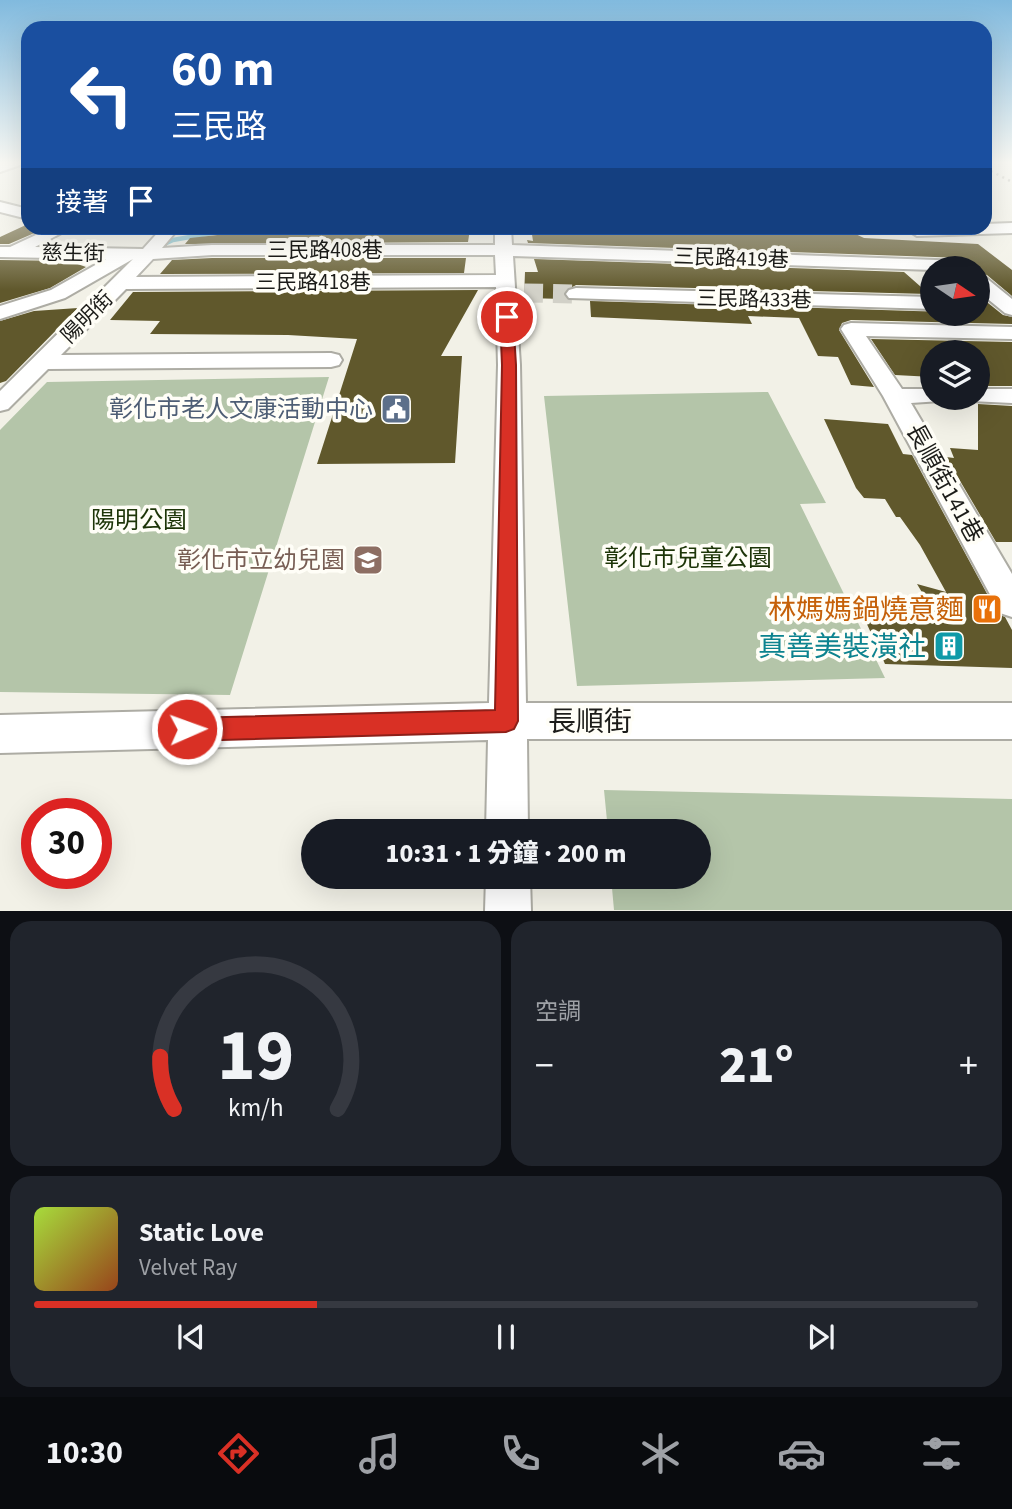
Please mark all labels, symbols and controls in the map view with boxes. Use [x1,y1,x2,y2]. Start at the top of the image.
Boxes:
text: 60 m [171,35,275,105]
icon: left [56,49,147,140]
text: 三民路 [171,104,267,150]
icon: arrive [122,182,160,220]
text: 接著 [56,184,108,221]
street label: 三民路408巷 [267,235,383,265]
street label: 慈生街 [41,237,105,269]
street label: 三民路419巷 [673,241,789,275]
north arrow [920,256,990,326]
map controls [920,256,990,410]
street label: 三民路418巷 [255,267,371,297]
street label: 三民路433巷 [696,283,812,315]
street label: 陽明街 [54,284,120,350]
pin [477,287,537,347]
icon: arrive [488,298,526,336]
button: layers [920,340,990,410]
place label: 彰化市老人文康活動中心 [109,392,373,427]
public building icon: 彰化市老人文康活動中心 [379,392,413,426]
street label: 長順街141巷 [897,417,992,549]
park label: 陽明公園 [91,503,187,538]
park label: 彰化市兒童公園 [604,541,772,576]
place label: 彰化市立幼兒園 [177,543,345,578]
school or university icon: 彰化市立幼兒園 [351,543,385,577]
place label: 林媽媽鍋燒意麵 [768,590,964,630]
restaurant icon: 林媽媽鍋燒意麵 [970,592,1004,626]
place label: 真善美裝潢社 [758,627,926,667]
building icon: 真善美裝潢社 [932,629,966,663]
position arrow [150,692,224,766]
street label: 長順街 [548,702,632,742]
speed limit sign: 30 [21,798,112,889]
text: 10:31 · 1 分鐘 · 200 m [386,835,626,872]
text: 空調 [535,995,581,1028]
text: 19 [217,1005,294,1109]
text: 21° [719,1029,794,1103]
text: − [535,1039,554,1093]
text: + [959,1039,978,1093]
text: km/h [228,1090,283,1126]
text: Static Love [139,1214,264,1251]
text: Velvet Ray [139,1251,237,1284]
icon: previous [172,1318,210,1356]
icon: pause [487,1318,525,1356]
icon: next [802,1318,840,1356]
icon: directions [214,1429,263,1478]
icon: music [355,1429,404,1478]
icon: phone [496,1429,545,1478]
icon: climate [636,1429,685,1478]
icon: car [777,1429,826,1478]
icon: filters [917,1429,966,1478]
text: 10:30 [46,1430,123,1476]

